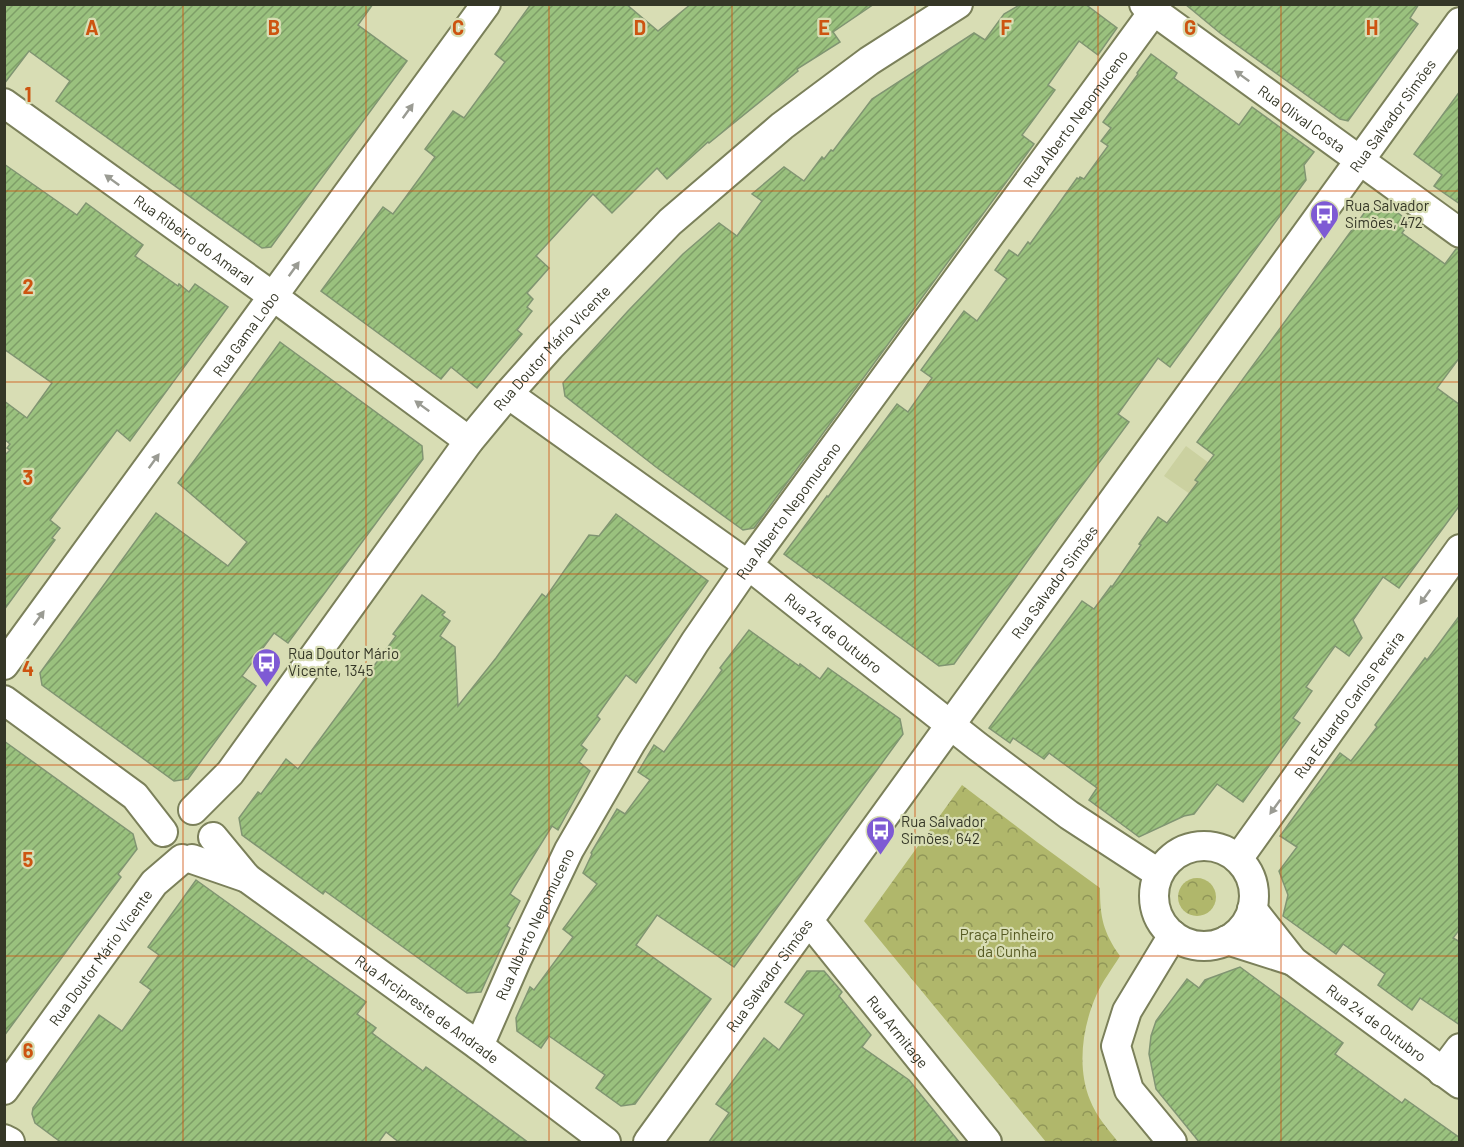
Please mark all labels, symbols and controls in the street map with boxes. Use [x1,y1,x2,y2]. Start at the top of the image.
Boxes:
text: A [85,15,99,39]
text: B [268,15,280,39]
text: C [452,15,464,39]
text: D [634,15,646,39]
text: E [818,15,830,39]
text: F [1000,15,1012,39]
text: G [1184,15,1196,39]
text: H [1366,15,1378,39]
street label: Rua Alberto Nepomuceno [1019,46,1131,191]
street label: Rua Salvador Simões [1345,55,1439,175]
one-way arrow [1234,70,1250,82]
street label: Rua Olival Costa [1255,81,1349,156]
text: 1 [24,82,32,106]
one-way arrow [402,104,414,119]
one-way arrow [104,174,120,186]
street label: Rua Ribeiro do Amaral [131,191,257,288]
place label: Rua Salvador Simões, 472 [1345,196,1430,231]
bus stop icon: Rua Salvador Simões, 472 [1308,198,1340,240]
one-way arrow [287,262,299,277]
text: 2 [22,274,34,298]
street label: Rua Doutor Mário Vicente [489,281,614,414]
street label: Rua Gama Lobo [209,288,283,380]
one-way arrow [415,401,430,413]
street label: Rua Alberto Nepomuceno [732,438,844,583]
one-way arrow [148,453,160,469]
text: 3 [23,465,33,489]
street label: Rua Salvador Simões [1007,522,1101,642]
street label: Rua 24 de Outubro [781,589,886,677]
one-way arrow [1420,589,1432,604]
one-way arrow [33,611,45,627]
street label: Rua Eduardo Carlos Pereira [1290,627,1407,782]
place label: Rua Doutor Mário Vicente, 1345 [288,644,399,679]
bus stop icon: Rua Doutor Mário Vicente, 1345 [251,646,283,688]
text: 4 [22,656,34,680]
one-way arrow [1269,798,1281,814]
place label: Rua Salvador Simões, 642 [901,812,986,847]
bus stop icon: Rua Salvador Simões, 642 [864,814,896,856]
street label: Rua Alberto Nepomuceno [491,845,578,1003]
text: 5 [23,847,34,871]
street label: Rua Doutor Mário Vicente [45,886,156,1029]
street label: Rua Salvador Simões [722,915,816,1035]
park label: Praça Pinheiro da Cunha [960,925,1054,960]
street label: Rua Arcipreste de Andrade [352,951,503,1067]
street label: Rua 24 de Outubro [1323,980,1430,1065]
street label: Rua Armitage [863,992,933,1071]
text: 6 [23,1038,34,1062]

